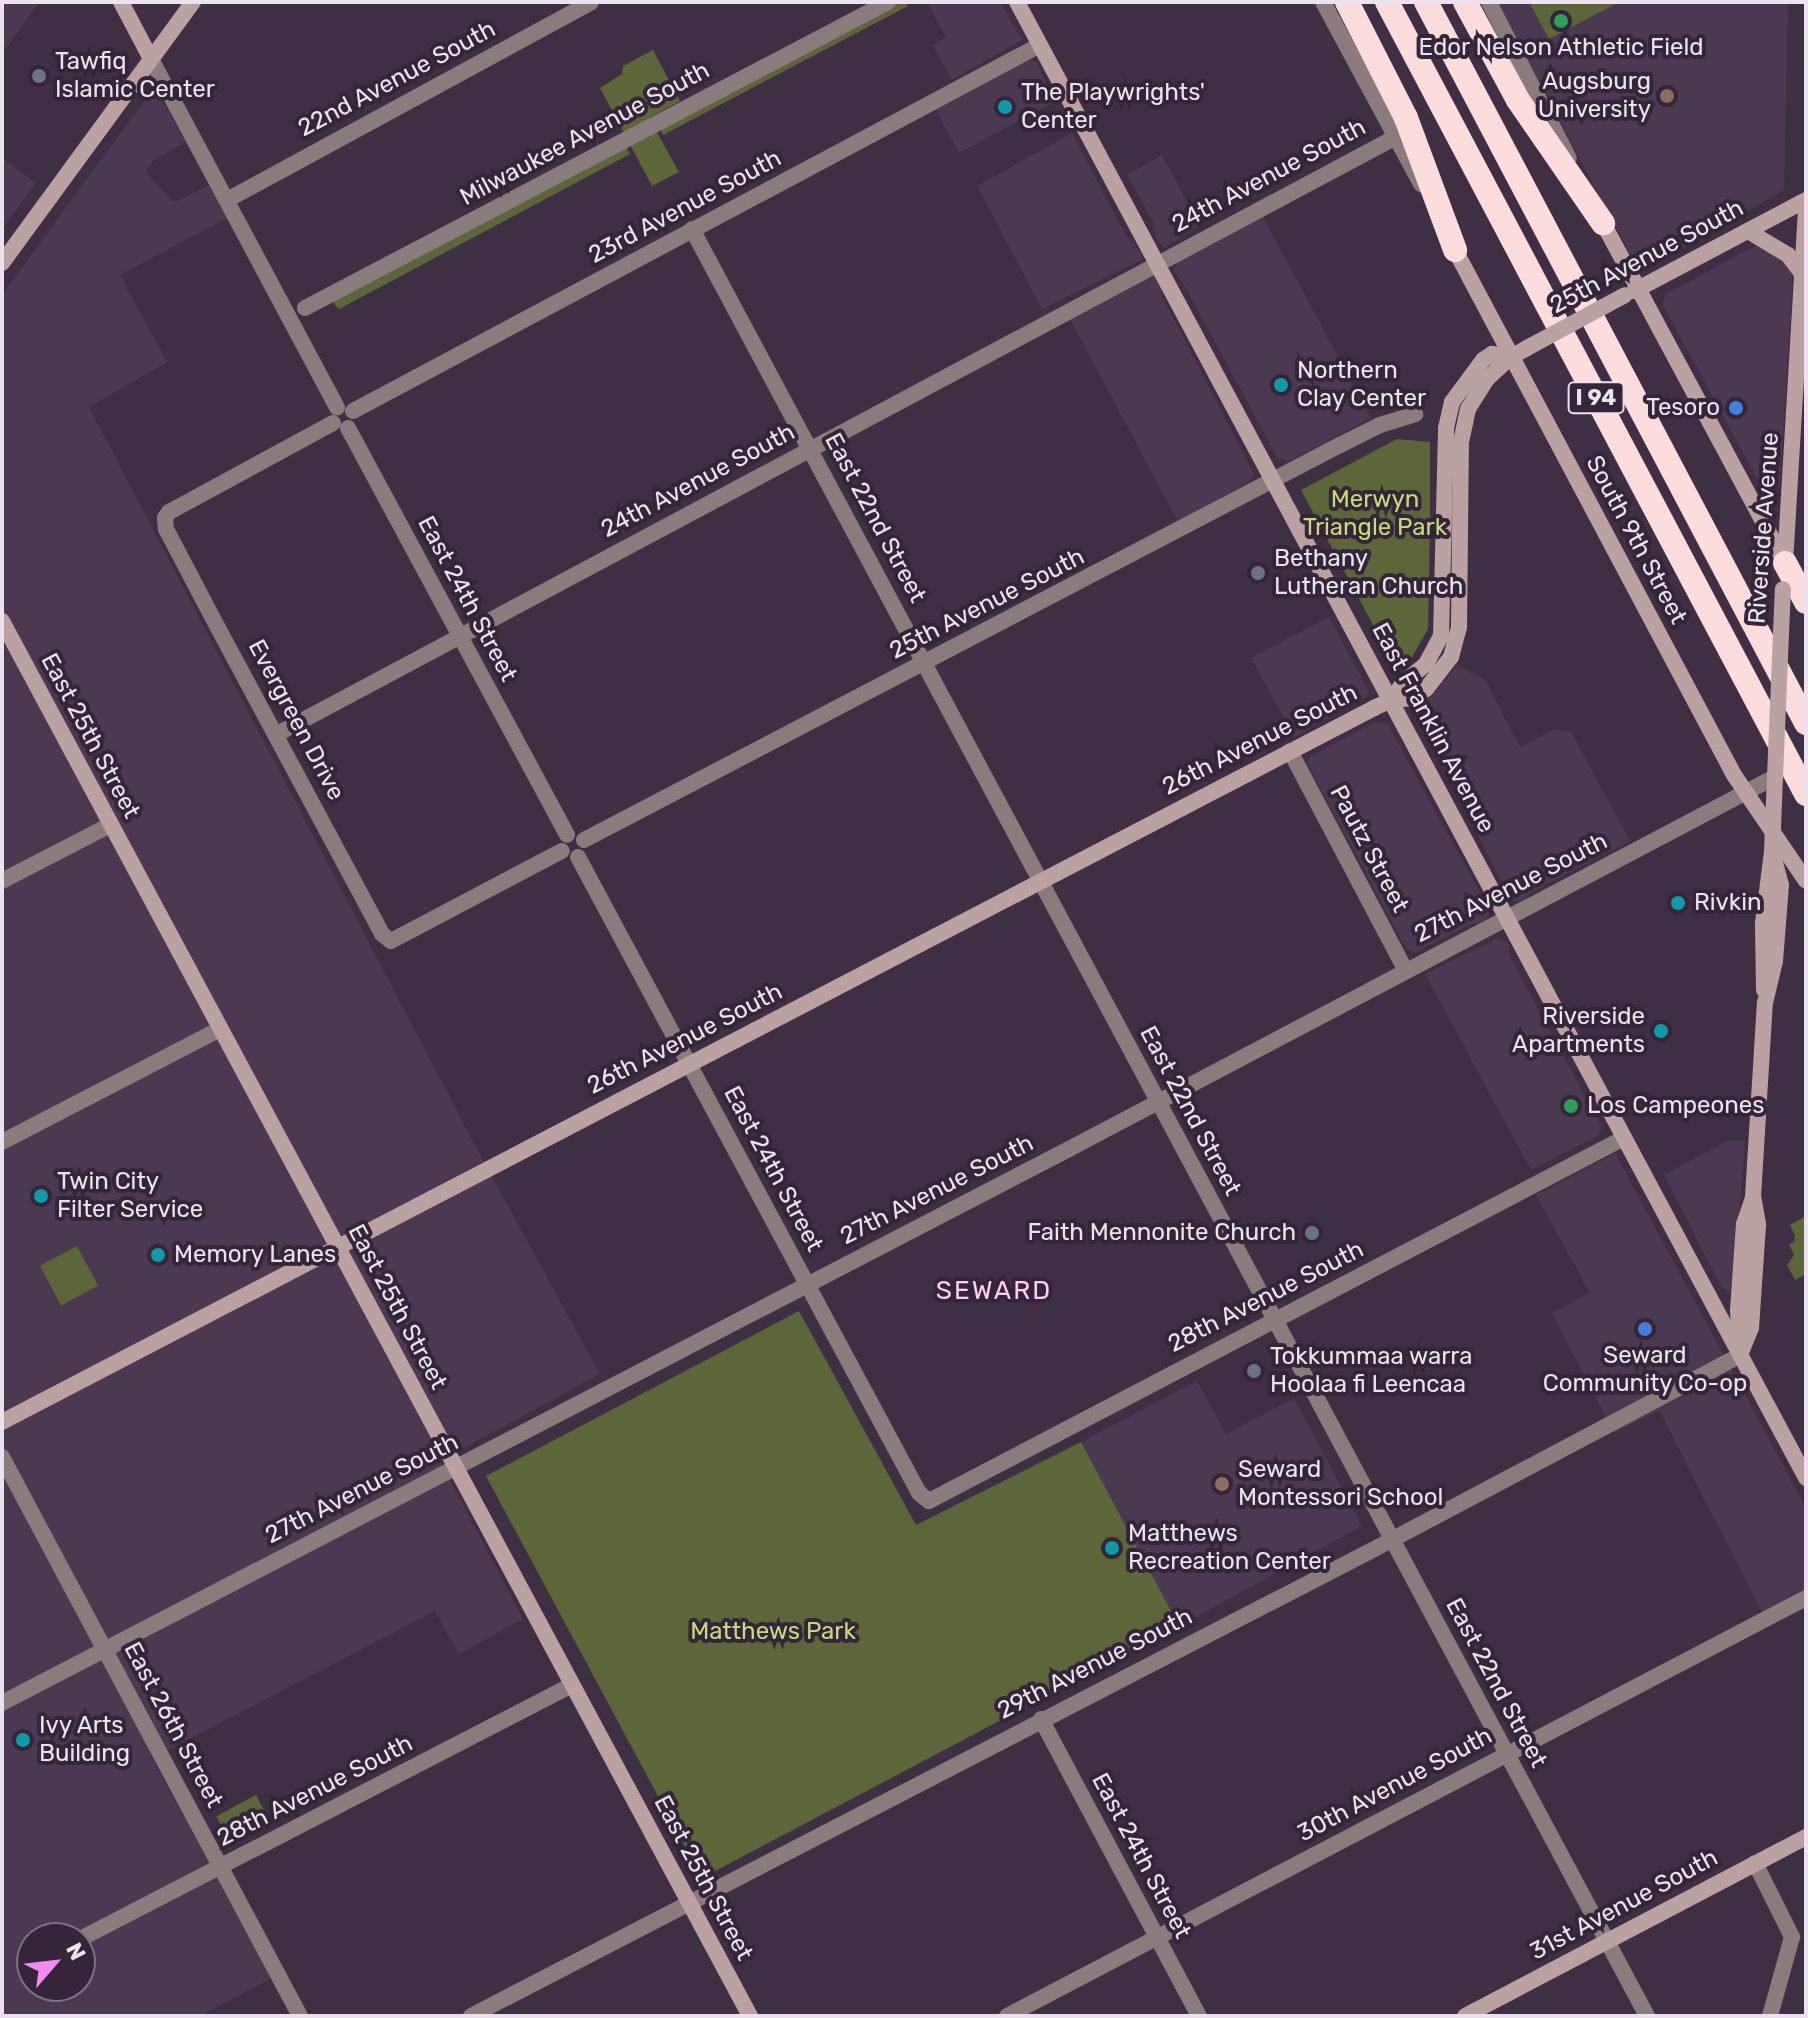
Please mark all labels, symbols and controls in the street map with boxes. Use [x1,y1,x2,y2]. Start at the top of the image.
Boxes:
marker: Edor Nelson Athletic Field [1552,12,1570,30]
street label: 22nd Avenue South [293,15,501,143]
place label: Edor Nelson Athletic Field [1418,34,1704,62]
place label: Tawfiq Islamic Center [55,48,215,104]
street label: Milwaukee Avenue South [455,56,715,212]
marker: Tawfiq Islamic Center [30,67,48,85]
place label: Augsburg University [1538,68,1651,124]
place label: The Playwrights' Center [1021,79,1205,135]
marker: Augsburg University [1658,87,1676,105]
marker: The Playwrights' Center [996,98,1014,116]
street label: 24th Avenue South [1167,113,1371,239]
street label: 23rd Avenue South [583,144,787,270]
street label: 25th Avenue South [1545,194,1749,320]
place label: Northern Clay Center [1297,357,1427,413]
marker: Northern Clay Center [1272,376,1290,394]
road number: I 94 [1566,380,1626,416]
place label: Tesoro [1646,394,1720,422]
marker: Tesoro [1727,399,1745,417]
street label: 24th Avenue South [596,418,800,544]
street label: East 22nd Street [818,428,932,608]
street label: Riverside Avenue [1743,431,1785,625]
street label: South 9th Street [1580,451,1692,629]
park label: Merwyn Triangle Park [1303,486,1447,542]
street label: East 24th Street [411,511,523,687]
street label: 25th Avenue South [885,542,1089,666]
place label: Bethany Lutheran Church [1274,545,1463,601]
marker: Bethany Lutheran Church [1249,564,1267,582]
street label: East Franklin Avenue [1365,618,1501,838]
street label: Evergreen Drive [242,635,350,805]
street label: East 25th Street [34,649,146,823]
street label: 26th Avenue South [1157,678,1363,802]
street label: Pautz Street [1323,781,1415,917]
street label: 27th Avenue South [1409,827,1613,949]
place label: Rivkin [1694,889,1762,917]
marker: Rivkin [1669,894,1687,912]
street label: 26th Avenue South [582,977,788,1101]
place label: Riverside Apartments [1512,1003,1645,1059]
street label: East 22nd Street [1133,1021,1247,1201]
marker: Riverside Apartments [1652,1022,1670,1040]
street label: East 24th Street [717,1081,829,1257]
place label: Los Campeones [1587,1092,1764,1120]
marker: Los Campeones [1562,1097,1580,1115]
street label: 27th Avenue South [835,1129,1039,1251]
place label: Twin City Filter Service [57,1168,204,1224]
marker: Twin City Filter Service [32,1187,50,1205]
place label: Faith Mennonite Church [1028,1219,1296,1247]
street label: East 25th Street [341,1220,453,1394]
marker: Faith Mennonite Church [1303,1224,1321,1242]
street label: 28th Avenue South [1163,1235,1369,1359]
place label: Memory Lanes [174,1241,337,1269]
marker: Memory Lanes [149,1246,167,1264]
district label: SEWARD [936,1275,1052,1307]
marker: Seward Community Co-op [1636,1320,1654,1338]
place label: Seward Community Co-op [1542,1342,1748,1398]
place label: Tokkummaa warra Hoolaa fi Leencaa [1270,1343,1473,1399]
marker: Tokkummaa warra Hoolaa fi Leencaa [1245,1362,1263,1380]
street label: 27th Avenue South [260,1428,464,1550]
place label: Seward Montessori School [1238,1456,1443,1512]
marker: Seward Montessori School [1213,1475,1231,1493]
place label: Matthews Recreation Center [1128,1520,1331,1576]
marker: Matthews Recreation Center [1103,1539,1121,1557]
street label: East 22nd Street [1439,1593,1553,1773]
street label: 29th Avenue South [993,1602,1197,1726]
park label: Matthews Park [690,1618,856,1646]
street label: East 26th Street [117,1637,229,1813]
place label: Ivy Arts Building [39,1712,130,1768]
street label: 30th Avenue South [1293,1721,1497,1849]
street label: 28th Avenue South [212,1729,418,1853]
marker: Ivy Arts Building [14,1731,32,1749]
street label: East 24th Street [1085,1768,1197,1944]
street label: East 25th Street [647,1791,759,1965]
street label: 31st Avenue South [1525,1843,1723,1967]
north arrow [16,1922,96,2002]
text: N [60,1938,91,1965]

